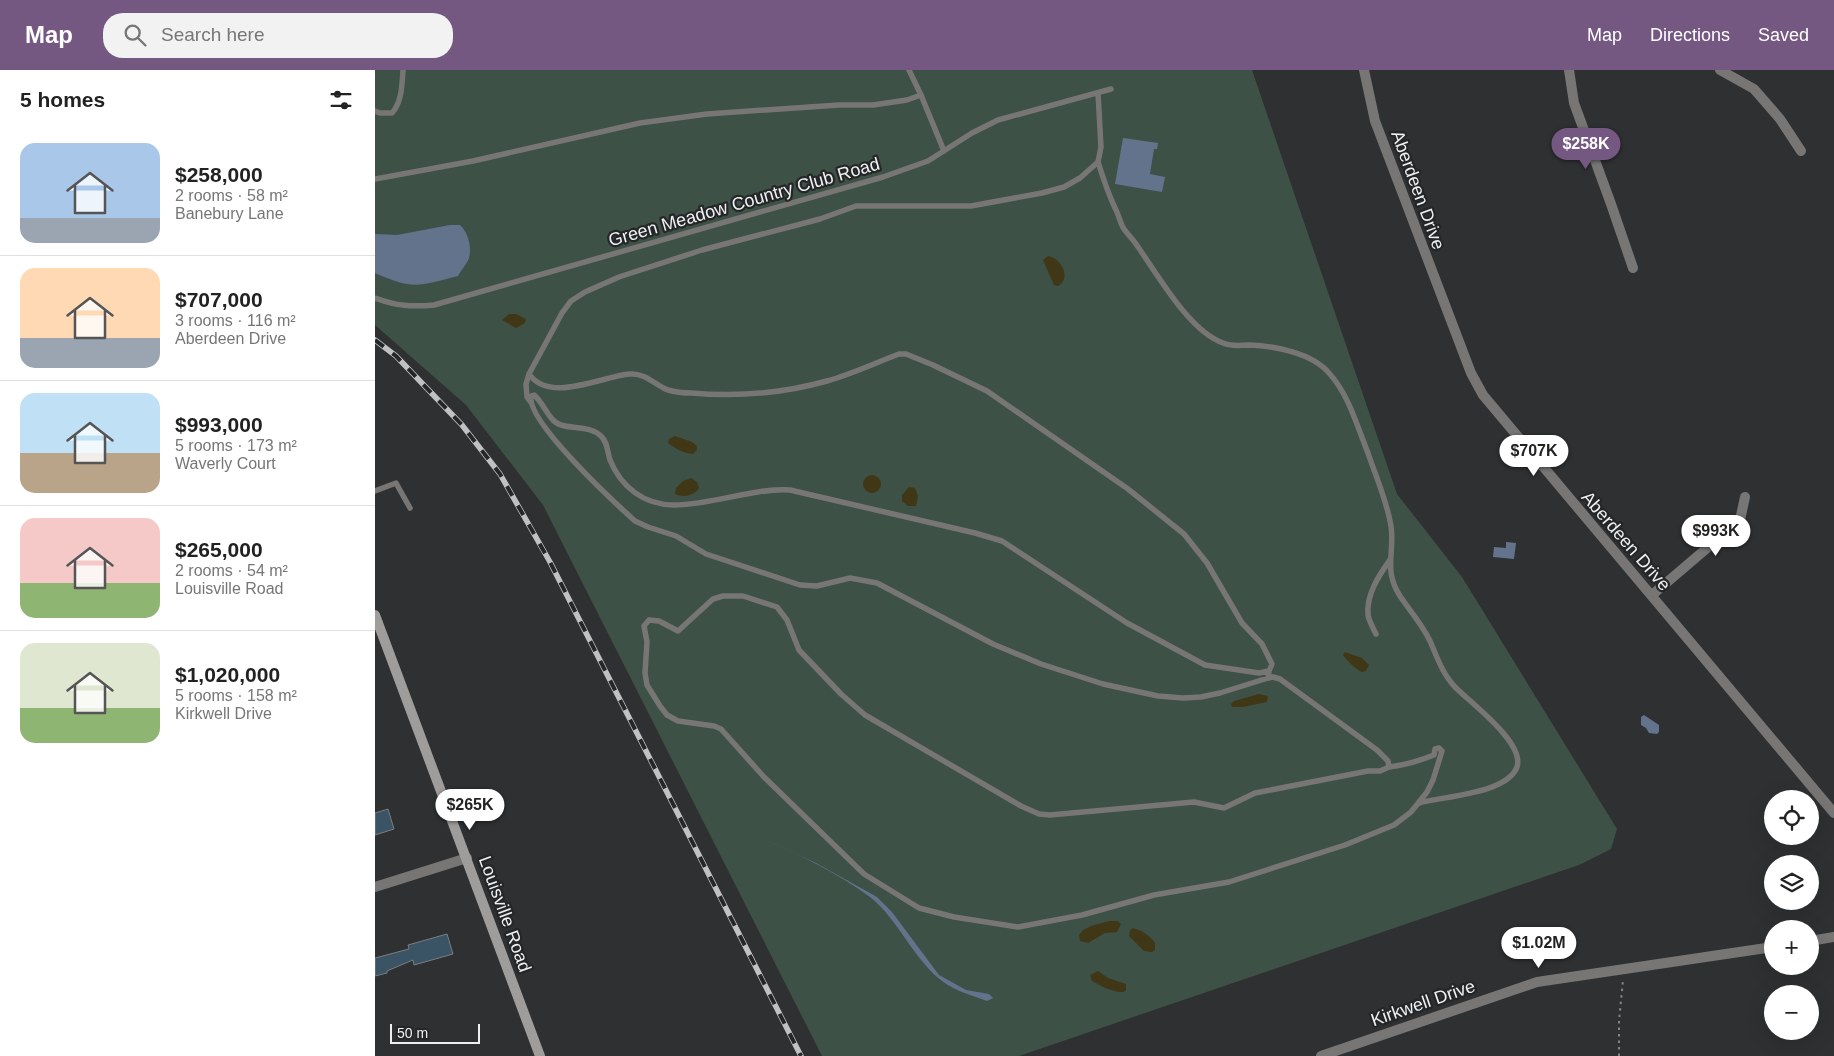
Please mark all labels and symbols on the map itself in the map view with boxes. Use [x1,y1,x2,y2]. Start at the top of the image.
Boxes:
street label: Aberdeen Drive [1387,128,1449,252]
pin: $258K [1551,128,1621,170]
street label: Green Meadow Country Club Road [606,154,882,250]
pin: $707K [1499,434,1569,477]
street label: Aberdeen Drive [1577,487,1675,595]
pin: $993K [1681,514,1751,557]
pin: $265K [435,788,505,831]
street label: Louisville Road [475,853,535,975]
pin: $1.02M [1498,926,1580,969]
street label: Kirkwell Drive [1368,976,1478,1030]
scale bar [390,1021,480,1044]

